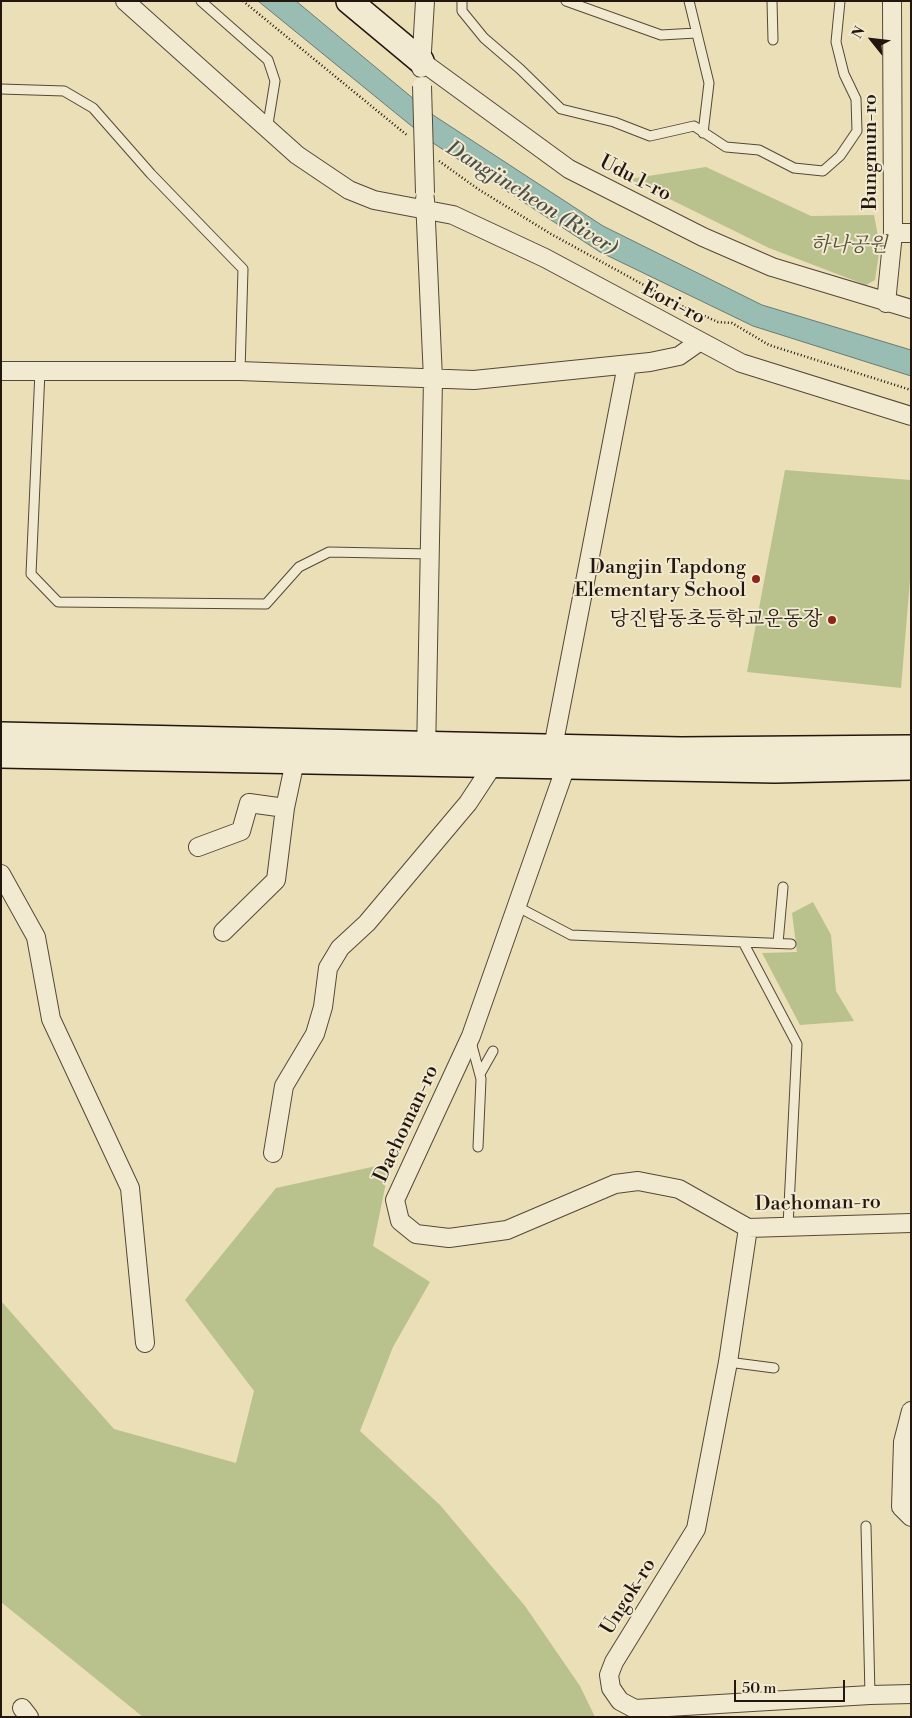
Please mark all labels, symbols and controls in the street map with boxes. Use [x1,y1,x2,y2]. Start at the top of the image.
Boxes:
north arrow [847,15,897,65]
text: N [848,24,869,42]
street label: Bungmun-ro [859,94,883,210]
water label: Dangjincheon (River) [441,136,621,262]
street label: Udu 1-ro [595,151,675,207]
park label: 하나공원 [810,234,888,258]
street label: Eori-ro [637,277,709,331]
place label: Dangjin Tapdong Elementary School [574,556,746,603]
marker: Dangjin Tapdong Elementary School [750,573,762,585]
place label: 당진탑동초등학교운동장 [609,608,822,632]
marker: 당진탑동초등학교운동장 [826,614,838,626]
street label: Daehoman-ro [369,1062,445,1186]
street label: Daehoman-ro [755,1191,881,1217]
street label: Ungok-ro [596,1554,662,1640]
scale bar [737,1670,848,1702]
text: 50 m [742,1679,776,1698]

